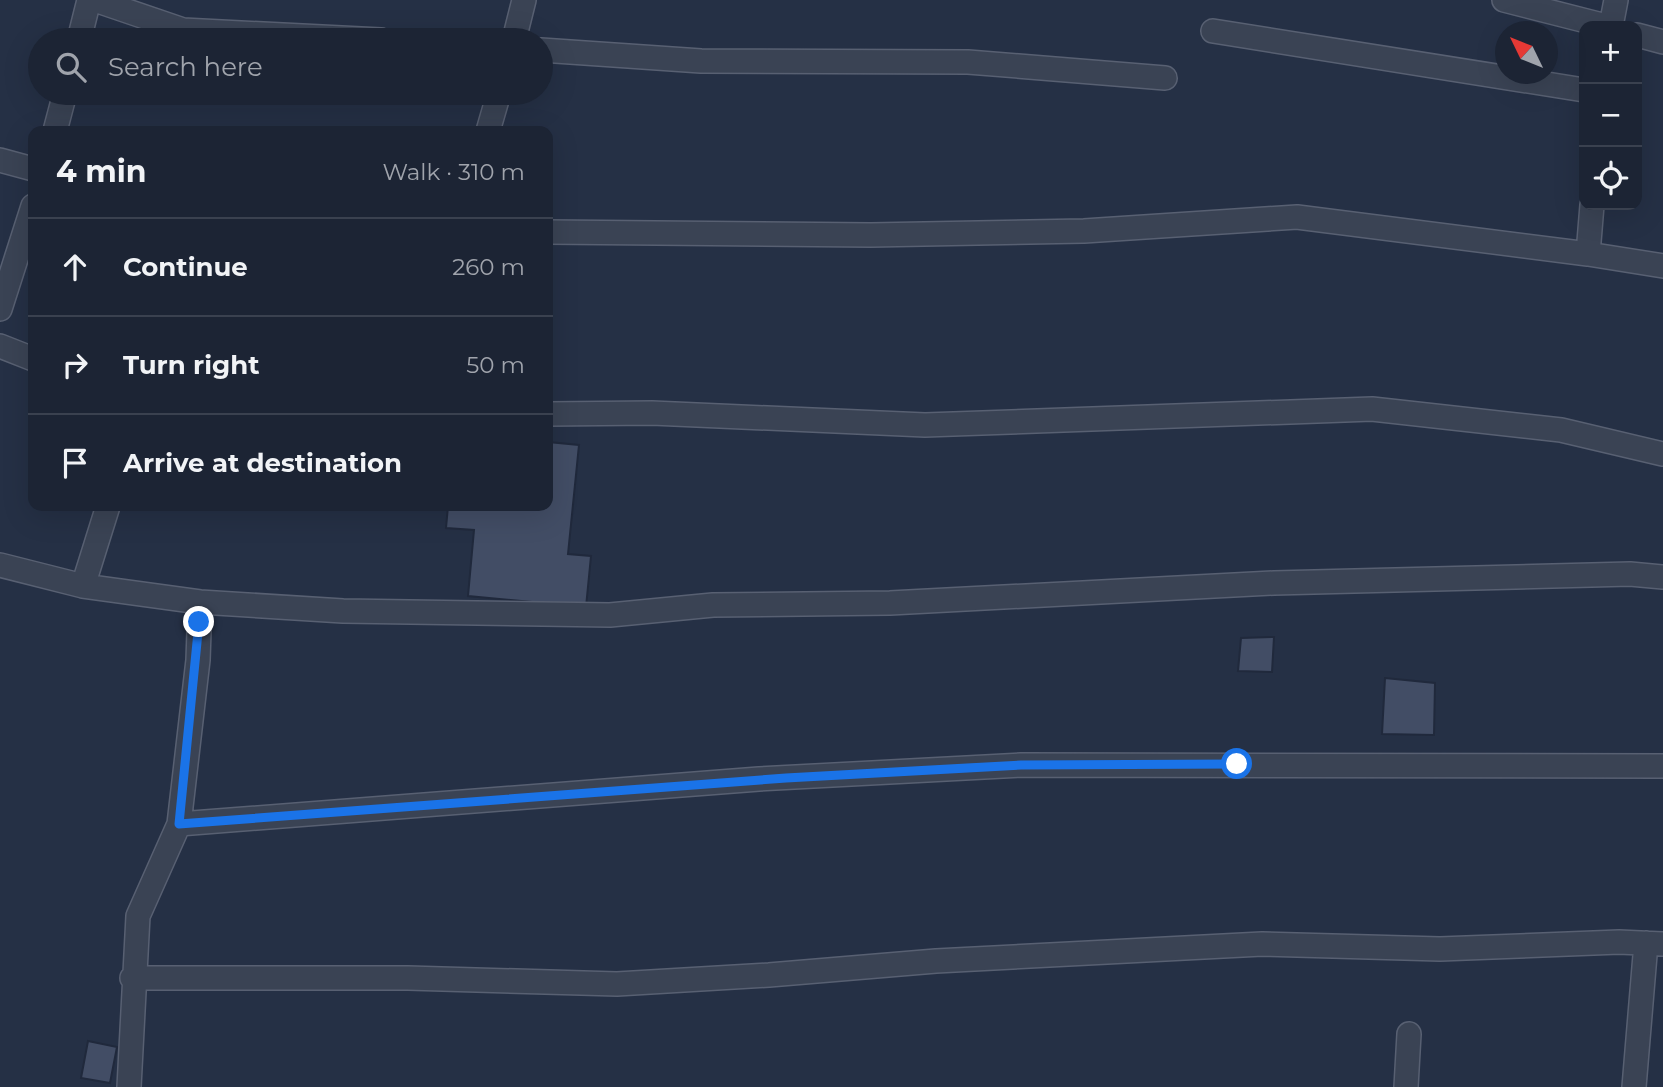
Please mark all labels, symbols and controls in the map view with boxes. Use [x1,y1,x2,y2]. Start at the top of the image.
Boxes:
north arrow [1495,21,1558,84]
map controls [1579,21,1642,210]
button: + [1579,21,1642,84]
search box [28,28,553,105]
icon: search [52,48,90,86]
text: Search here [108,51,263,83]
button: − [1579,84,1642,147]
button: locate [1579,147,1642,210]
text: 4 min [56,153,146,190]
text: Walk · 310 m [382,158,525,186]
icon: ahead [56,248,94,286]
text: Continue [123,251,248,283]
text: 260 m [452,253,525,281]
icon: right [56,346,94,384]
text: Turn right [123,349,259,381]
text: 50 m [466,351,525,379]
icon: arrive [56,444,94,482]
text: Arrive at destination [123,447,402,479]
route end [183,606,214,637]
route start [1221,748,1252,779]

